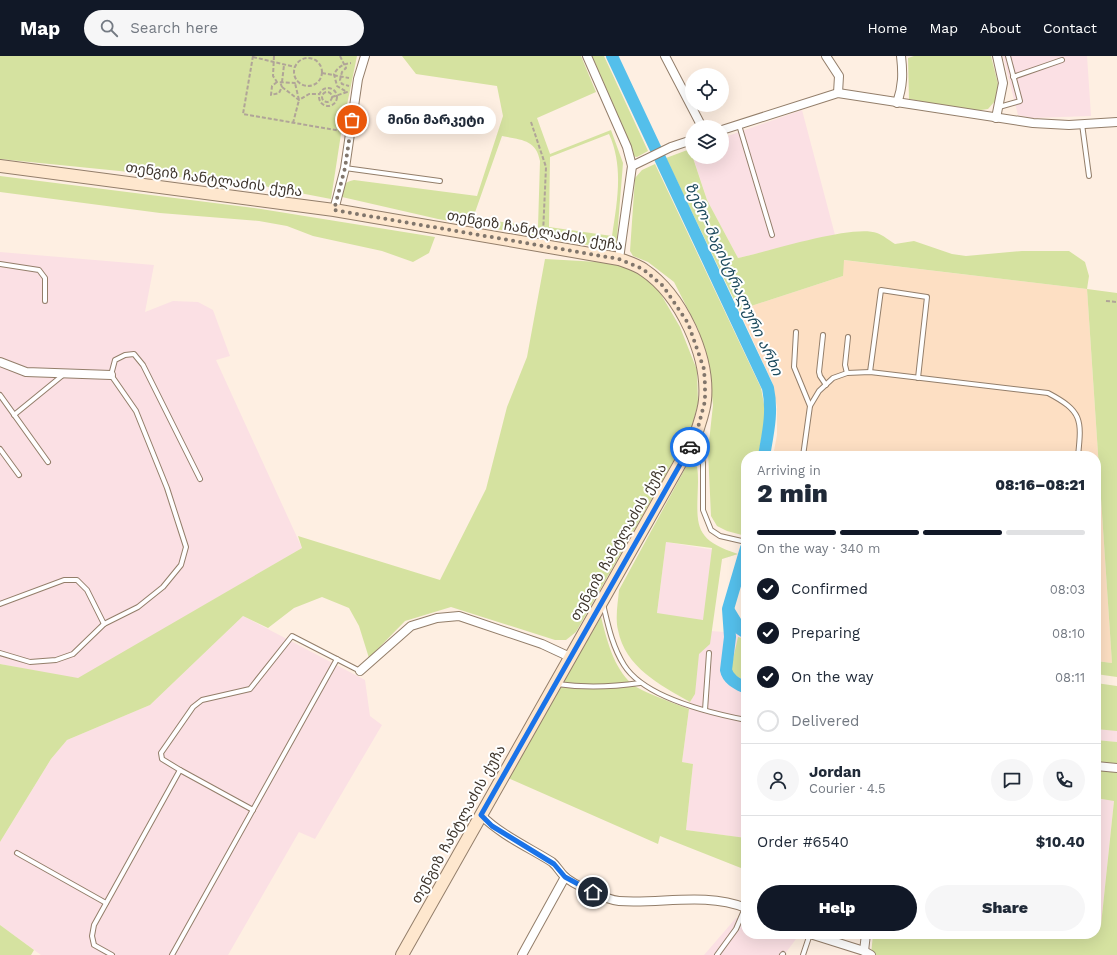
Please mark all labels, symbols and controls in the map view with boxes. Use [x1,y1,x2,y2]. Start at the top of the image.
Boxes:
search box [84,10,364,46]
text: Map [20,17,60,40]
icon: search [98,17,120,39]
text: Search here [130,19,218,37]
text: Home [867,20,907,36]
text: Map [929,20,958,36]
text: About [980,20,1021,36]
text: Contact [1043,20,1097,36]
map controls [685,68,729,164]
button: locate [685,68,729,112]
pin [335,103,369,137]
callout: მინი მარკეტი [376,106,496,134]
icon: bag [341,109,363,131]
text: მინი მარკეტი [388,112,484,127]
button: layers [685,120,729,164]
street label: თენგიზ ჩანტლაძის ქუჩა [124,159,303,200]
water label: ზემო-მაგისტრალური არხი [681,180,787,380]
street label: თენგიზ ჩანტლაძის ქუჩა [446,207,624,254]
courier [670,427,710,467]
icon: car [679,436,701,458]
street label: თენგიზ ჩანტლაძის ქუჩა [566,461,670,624]
text: Arriving in [757,463,821,478]
text: 08:16–08:21 [995,476,1085,494]
text: 2 min [757,478,828,508]
text: On the way · 340 m [757,541,880,556]
icon: check [757,578,779,600]
text: Confirmed [791,580,868,598]
text: 08:03 [1050,582,1085,597]
icon: check [757,622,779,644]
text: Preparing [791,624,860,642]
text: 08:10 [1052,626,1085,641]
icon: check [757,666,779,688]
text: On the way [791,668,873,686]
text: 08:11 [1055,670,1085,685]
text: Delivered [791,712,859,730]
street label: თენგიზ ჩანტლაძის ქუჩა [408,742,509,906]
button: person [757,759,799,801]
button: chat [991,759,1033,801]
button: phone [1043,759,1085,801]
text: Jordan [809,763,861,781]
text: Courier · 4.5 [809,781,886,796]
text: Order #6540 [757,833,849,851]
text: $10.40 [1036,833,1085,851]
pin [576,875,610,909]
icon: home [582,881,604,903]
button: Help [757,885,917,931]
button: Share [925,885,1085,931]

